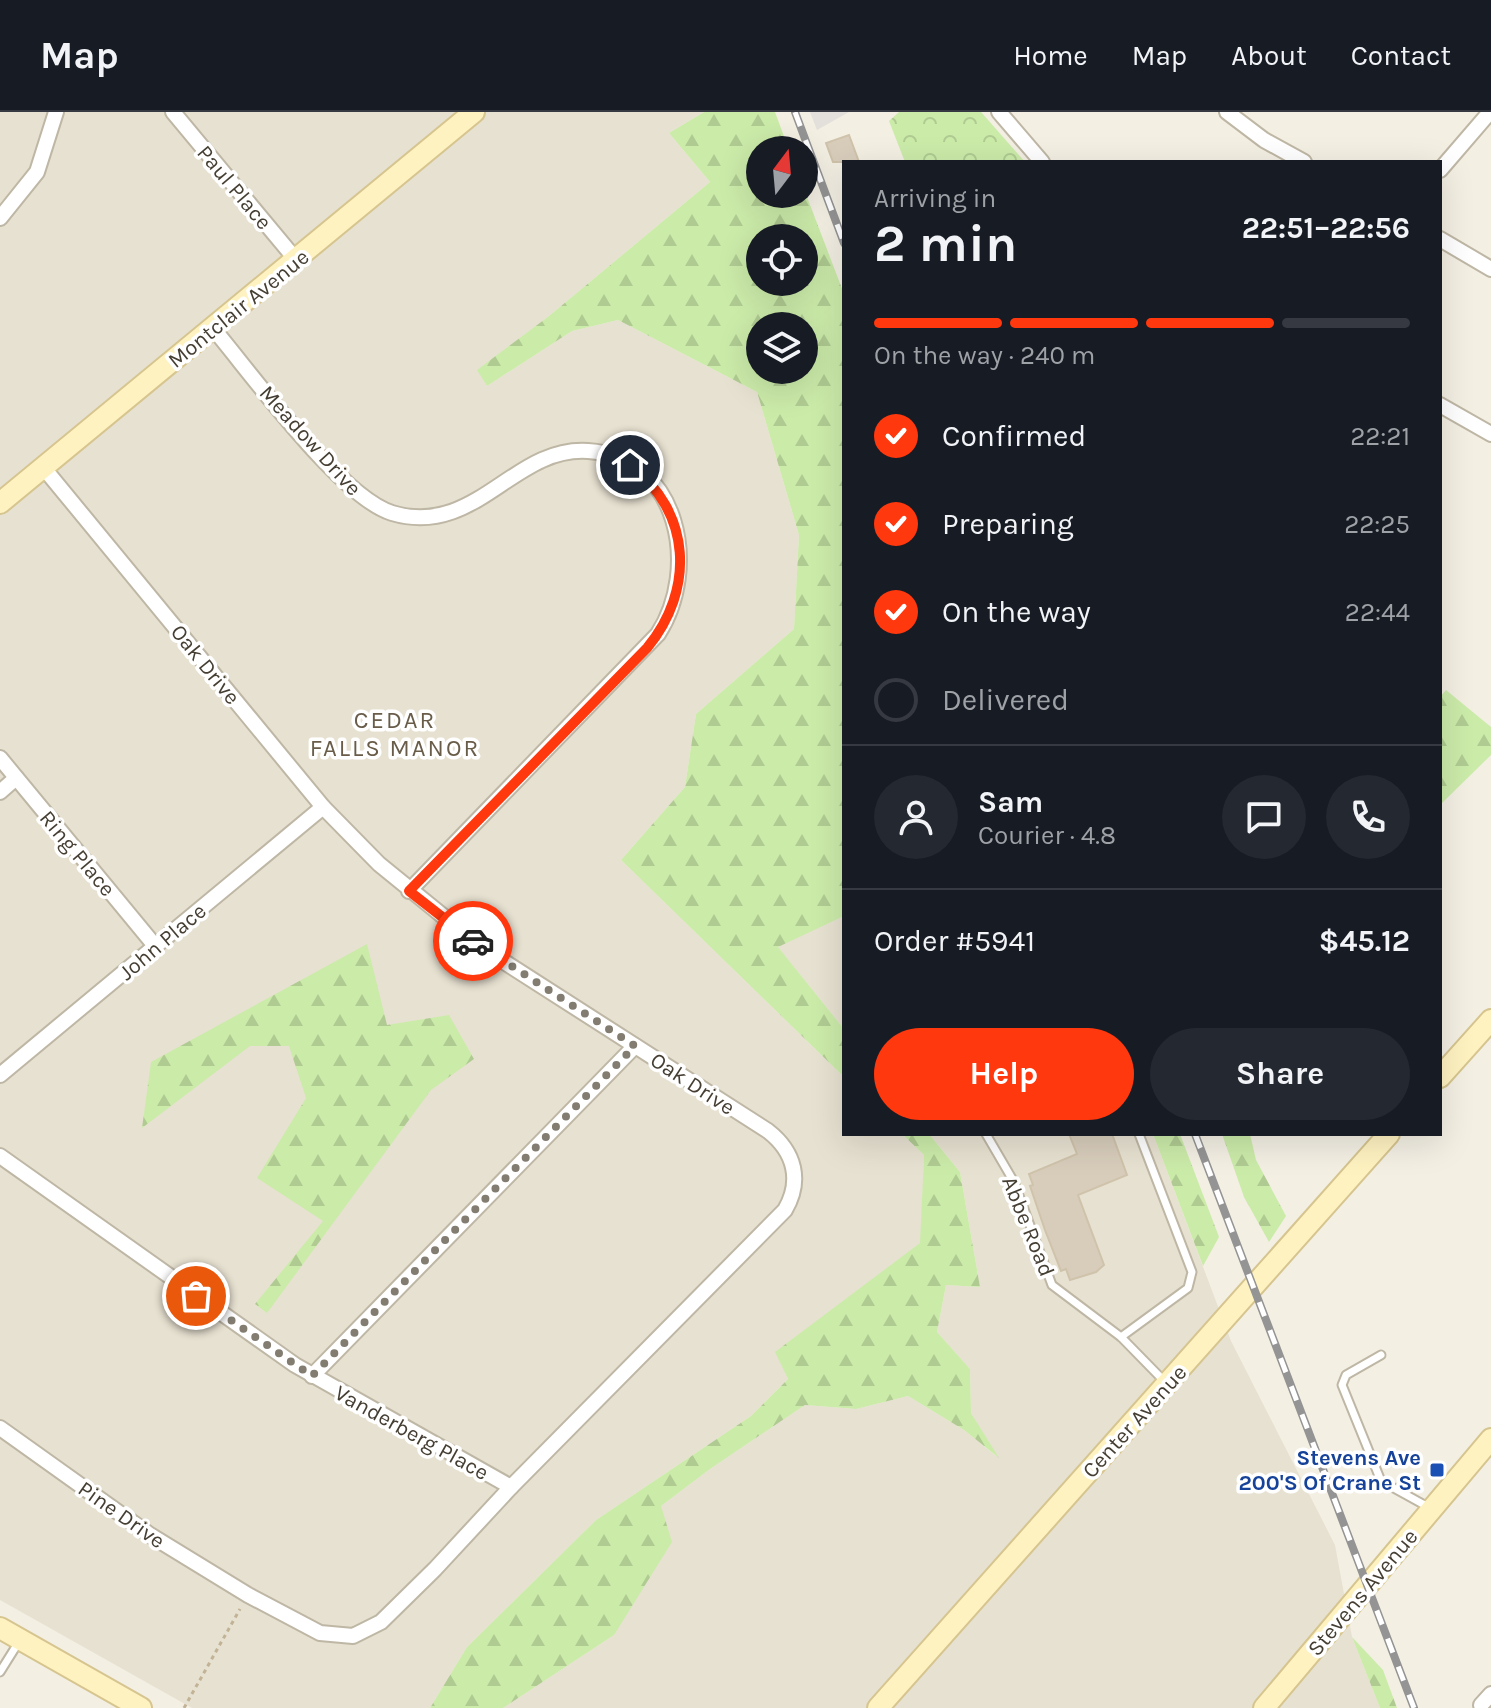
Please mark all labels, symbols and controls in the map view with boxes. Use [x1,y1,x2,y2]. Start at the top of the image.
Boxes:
text: Map [40,33,119,78]
text: Home [1013,39,1088,72]
text: Map [1132,39,1187,72]
text: About [1231,39,1307,72]
text: Contact [1351,39,1451,72]
north arrow [746,136,818,208]
map controls [746,136,818,384]
street label: Paul Place [191,140,277,235]
text: Arriving in [874,183,996,214]
text: 22:51–22:56 [1242,210,1410,246]
text: 2 min [874,213,1017,274]
button: locate [746,224,818,296]
street label: Montclair Avenue [163,244,314,374]
button: layers [746,312,818,384]
text: On the way · 240 m [874,340,1095,371]
street label: Meadow Drive [254,380,367,501]
icon: check [874,414,918,458]
text: Confirmed [942,418,1086,454]
text: 22:21 [1350,421,1410,452]
pin [596,431,664,499]
icon: home [608,443,652,487]
icon: check [874,502,918,546]
text: Preparing [942,506,1074,542]
text: 22:25 [1344,509,1410,540]
icon: check [874,590,918,634]
text: On the way [942,594,1091,630]
text: 22:44 [1345,597,1410,628]
street label: Oak Drive [165,619,245,710]
text: Delivered [942,682,1069,718]
district label: CEDAR FALLS MANOR [310,706,480,762]
button: person [874,775,958,859]
button: chat [1222,775,1306,859]
button: phone [1326,775,1410,859]
text: Sam [978,784,1043,820]
street label: Ring Place [34,805,121,902]
text: Courier · 4.8 [978,820,1116,851]
street label: John Place [114,898,212,986]
courier [433,901,513,981]
icon: car [451,919,495,963]
text: Order #5941 [874,923,1035,959]
text: $45.12 [1319,923,1410,959]
button: Help [874,1028,1134,1120]
button: Share [1150,1028,1410,1120]
street label: Oak Drive [645,1047,740,1121]
street label: Abbe Road [996,1172,1060,1280]
pin [162,1262,230,1330]
icon: bag [174,1274,218,1318]
street label: Center Avenue [1077,1360,1192,1484]
street label: Vanderberg Place [330,1380,493,1486]
place label: Stevens Ave 200'S Of Crane St [1239,1445,1421,1496]
marker: Stevens Ave 200'S Of Crane St [1428,1461,1446,1479]
street label: Pine Drive [73,1476,170,1554]
street label: Stevens Avenue [1302,1524,1423,1661]

